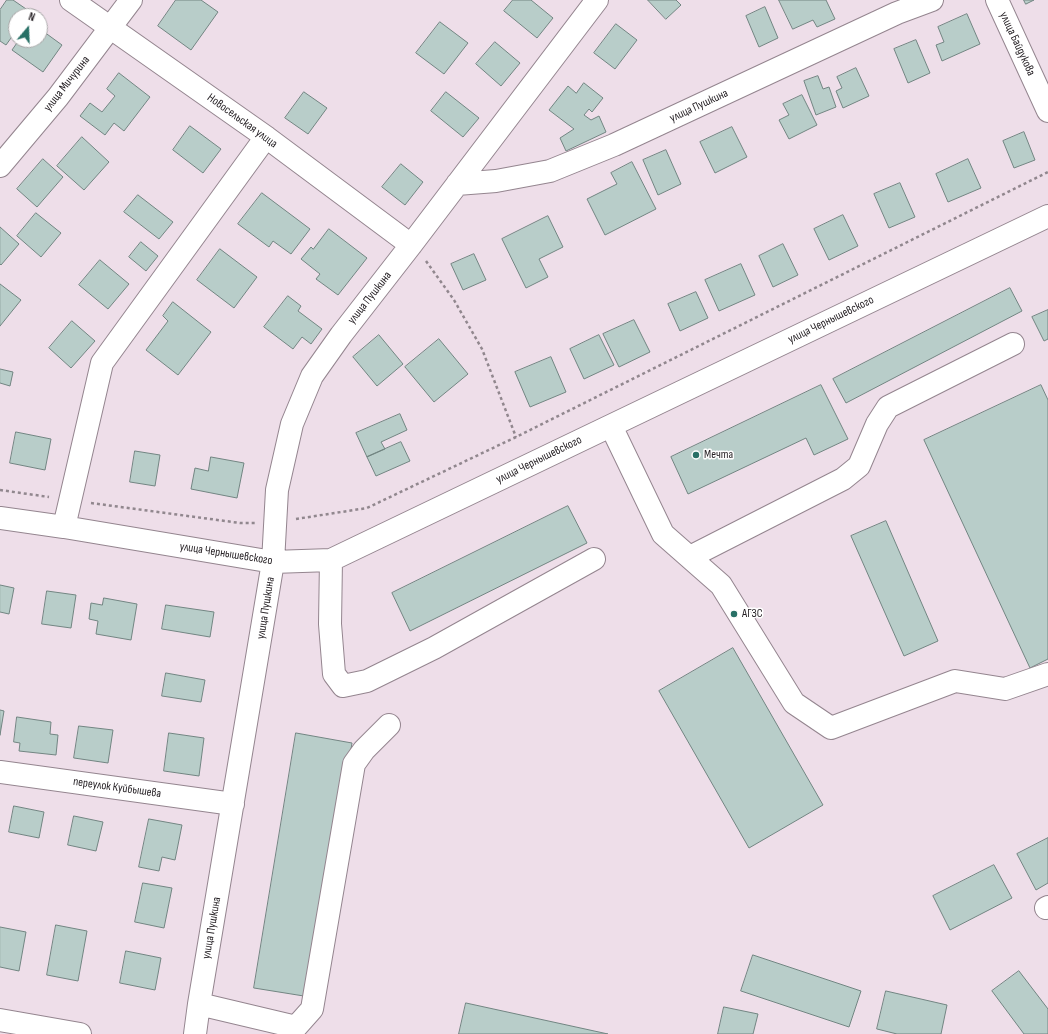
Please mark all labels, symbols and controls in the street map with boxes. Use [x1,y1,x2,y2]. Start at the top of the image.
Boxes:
north arrow [8,8,48,48]
text: N [27,10,37,24]
street label: улица Байдукова [996,10,1038,78]
street label: улица Мичурина [41,53,93,115]
street label: улица Пушкина [667,86,731,126]
street label: Новосельская улица [204,91,280,151]
street label: улица Пушкина [345,269,395,327]
street label: улица Чернышевского [786,293,876,347]
street label: улица Чернышевского [494,433,584,487]
place label: Мечта [704,448,733,462]
marker: Мечта [691,450,701,460]
street label: улица Чернышевского [179,540,273,568]
street label: улица Пушкина [254,576,278,640]
place label: АГЗС [742,607,763,621]
marker: АГЗС [729,609,739,619]
street label: переулок Куйбышева [72,775,162,801]
street label: улица Пушкина [199,896,225,960]

